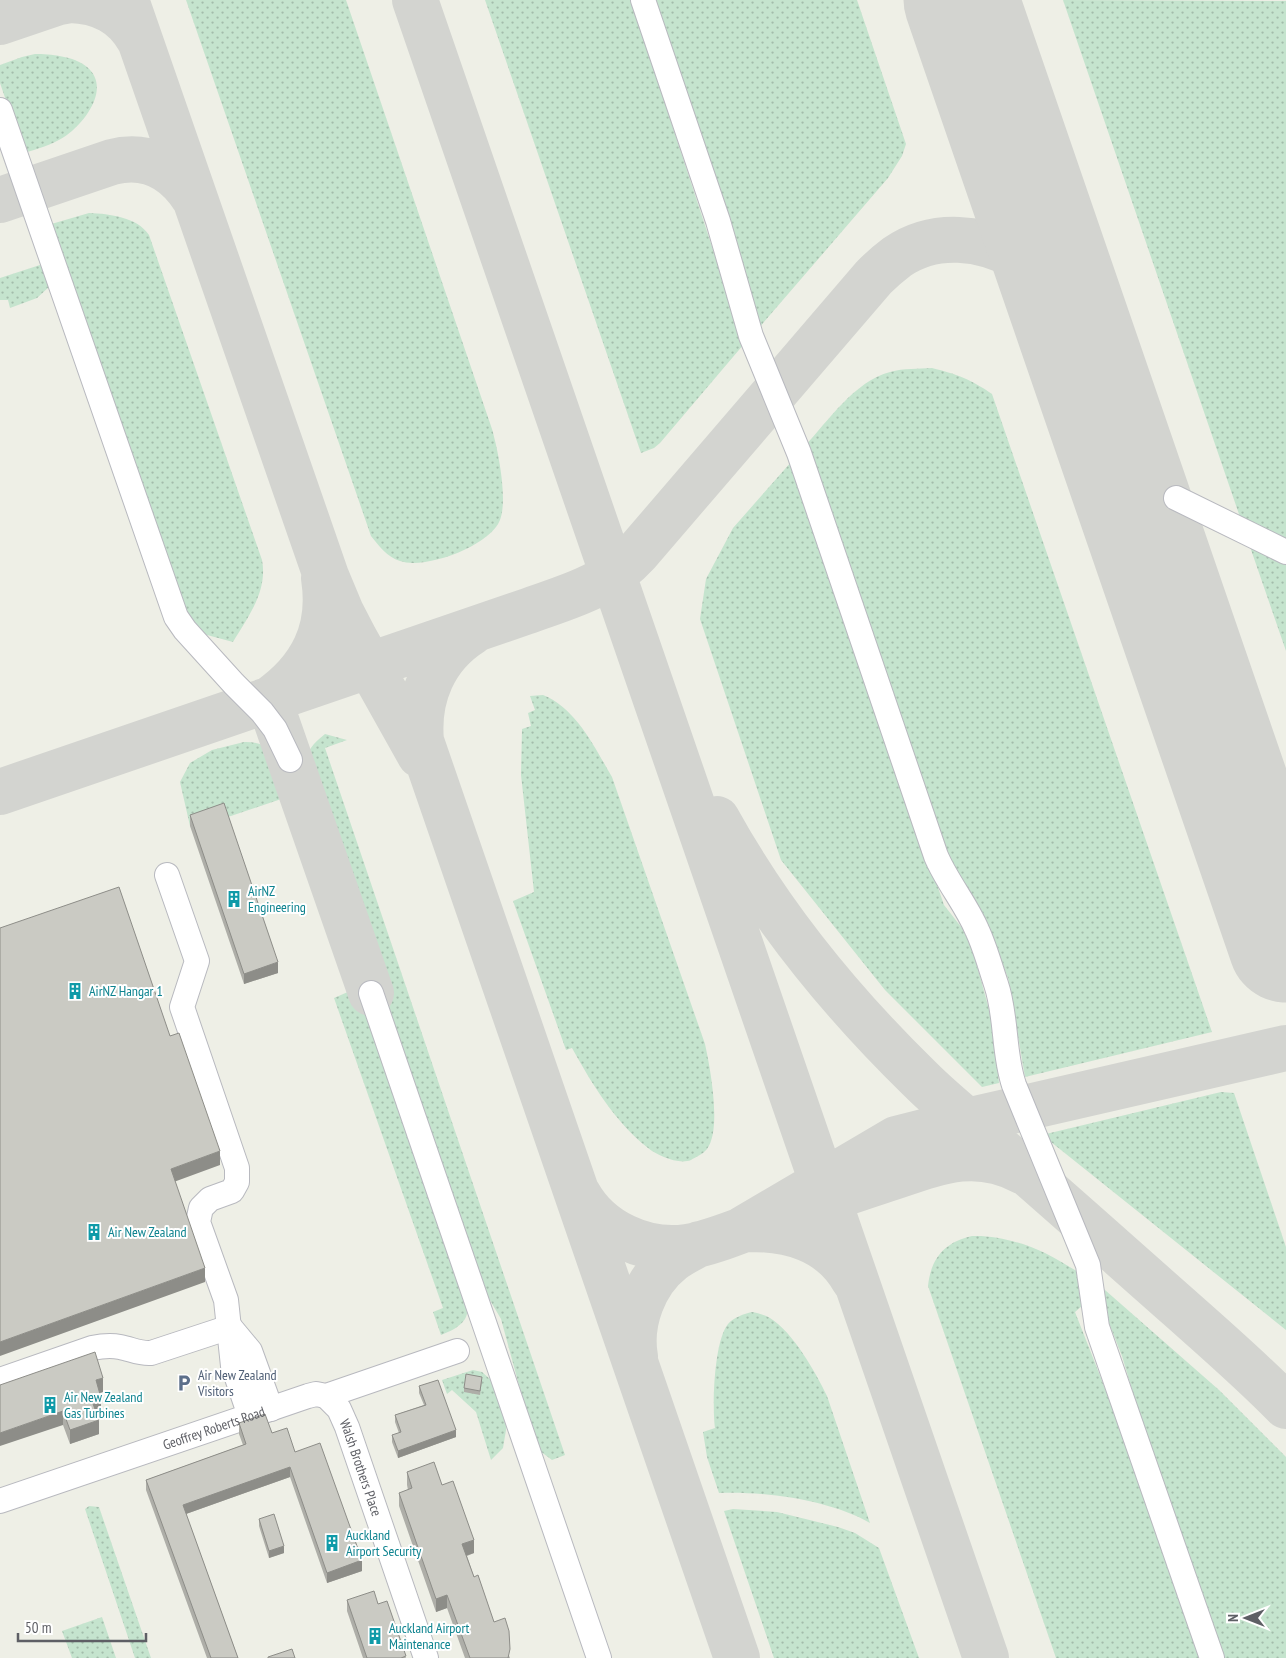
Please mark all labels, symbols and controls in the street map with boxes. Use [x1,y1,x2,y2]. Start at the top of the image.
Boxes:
place label: AirNZ Engineering [248,882,306,916]
building icon: AirNZ Engineering [224,889,244,909]
building icon: AirNZ Hangar 1 [65,981,85,1001]
place label: AirNZ Hangar 1 [89,982,163,1000]
building icon: Air New Zealand [84,1222,104,1242]
place label: Air New Zealand [108,1223,186,1241]
place label: Air New Zealand Visitors [197,1366,276,1400]
parking icon: Air New Zealand Visitors [174,1373,194,1393]
place label: Air New Zealand Gas Turbines [64,1388,142,1422]
building icon: Air New Zealand Gas Turbines [40,1395,60,1415]
street label: Geoffrey Roberts Road [161,1402,267,1454]
street label: Walsh Brothers Place [336,1416,386,1519]
place label: Auckland Airport Security [346,1526,422,1560]
building icon: Auckland Airport Security [322,1533,342,1553]
north arrow [1221,1593,1271,1643]
scale bar [18,1610,145,1642]
text: N [1224,1614,1242,1622]
text: 50 m [25,1618,51,1637]
place label: Auckland Airport Maintenance [389,1619,470,1653]
building icon: Auckland Airport Maintenance [365,1626,385,1646]

